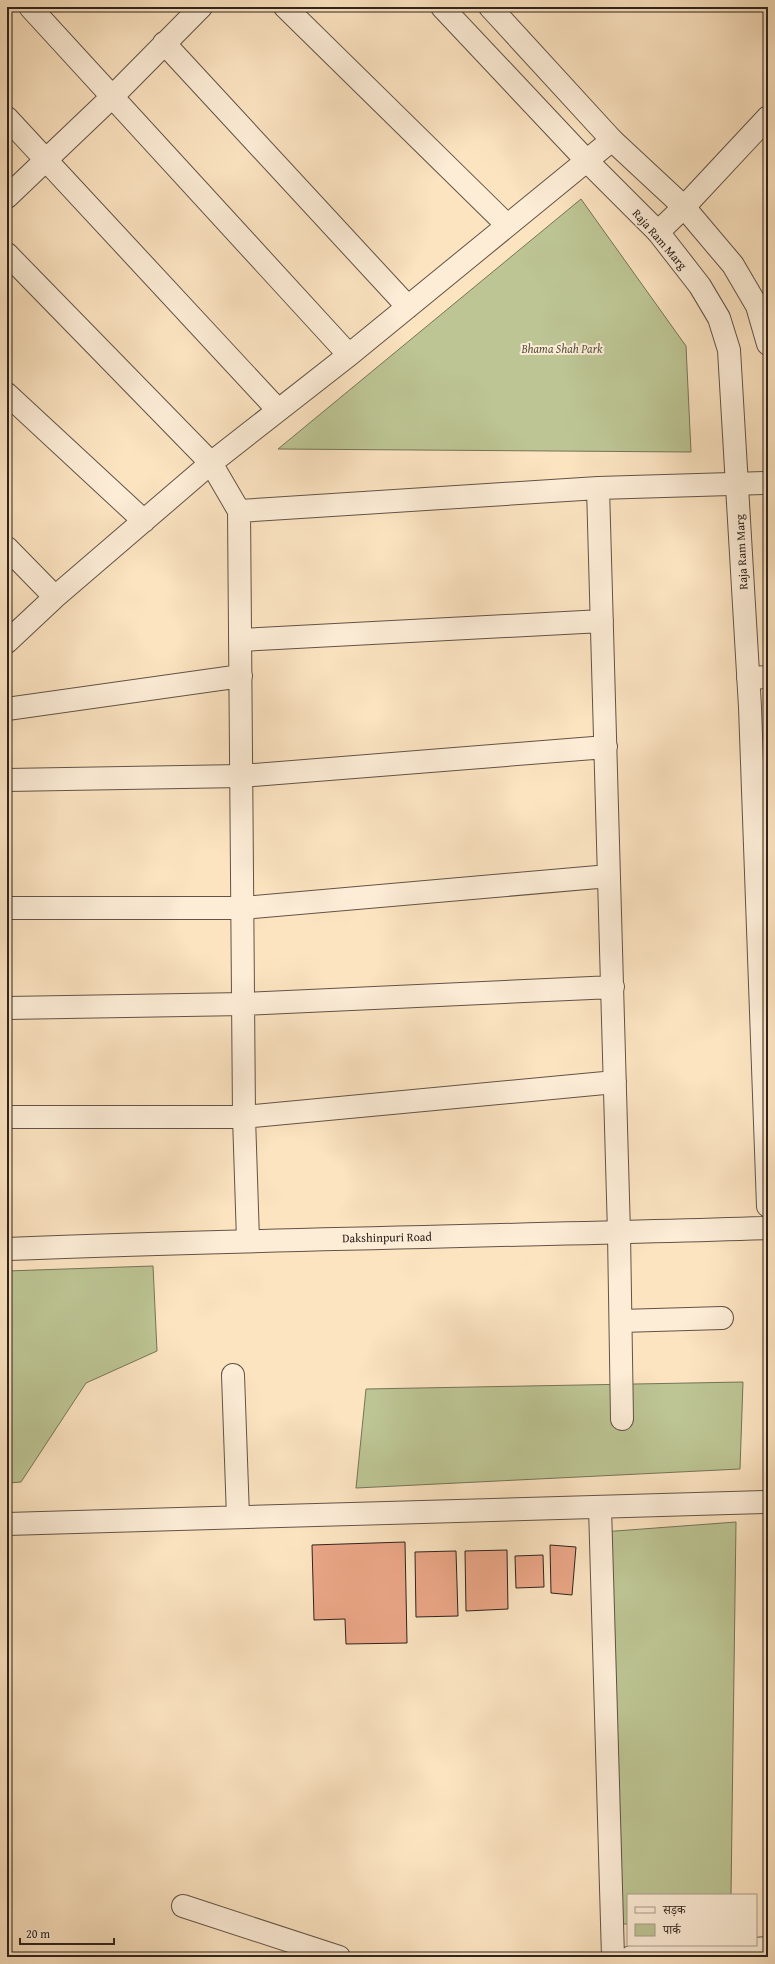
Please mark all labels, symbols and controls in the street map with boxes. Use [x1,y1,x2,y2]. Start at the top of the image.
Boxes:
street label: Raja Ram Marg [629,205,691,273]
park label: Bhama Shah Park [520,340,603,357]
street label: Raja Ram Marg [731,514,751,590]
street label: Dakshinpuri Road [342,1228,433,1246]
legend [627,1894,757,1946]
text: सड़क [662,1901,687,1918]
scale bar [20,1920,114,1946]
text: पार्क [662,1921,682,1938]
text: 20 m [26,1925,50,1942]

